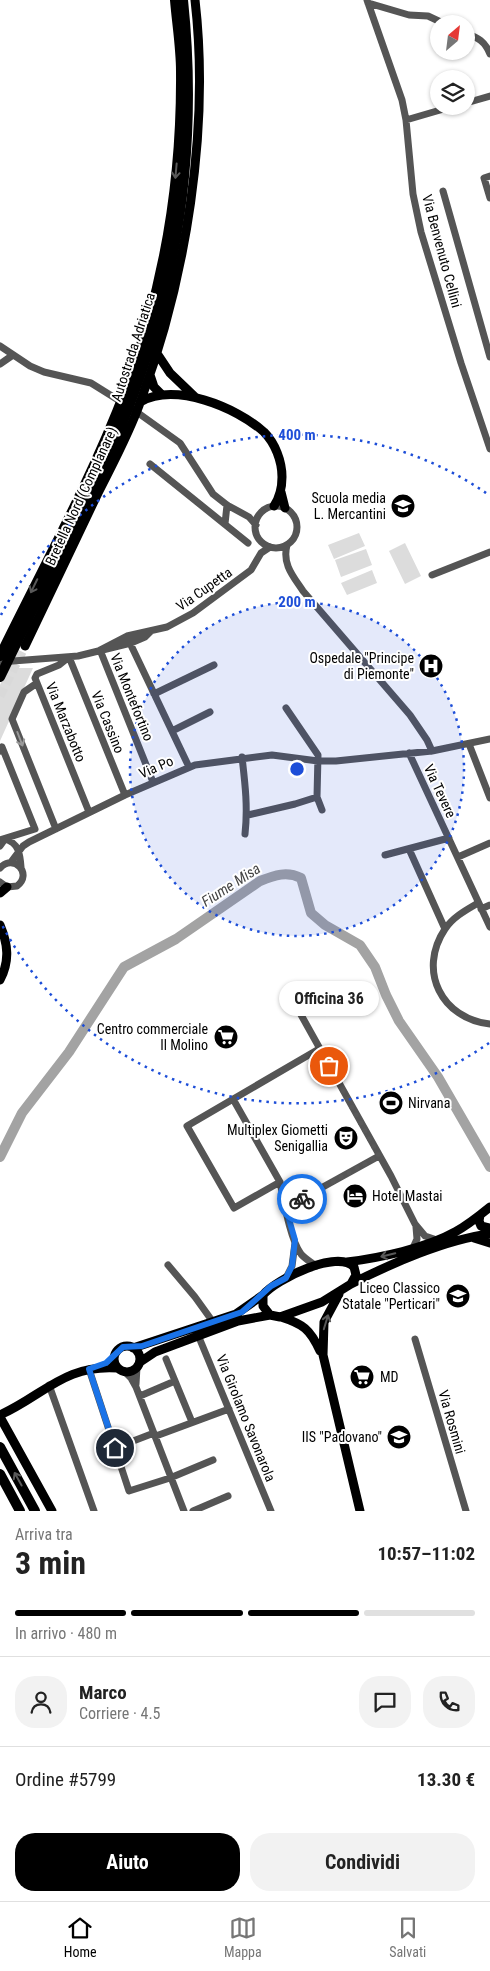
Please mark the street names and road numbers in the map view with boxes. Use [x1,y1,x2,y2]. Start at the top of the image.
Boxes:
street label: Via Benvenuto Cellini [419,193,465,309]
street label: Autostrada Adriatica [108,290,158,404]
street label: Bretella Nord (Complanare) [42,424,121,568]
street label: Via Cupetta [173,564,235,614]
street label: Via Montefortino [107,651,157,743]
street label: Via Marzabotto [43,680,89,764]
street label: Via Cassino [88,689,128,755]
street label: Via Po [136,752,176,782]
street label: Via Tevere [421,762,459,821]
street label: Via Girolamo Savonarola [213,1352,279,1484]
street label: Via Rosmini [435,1388,469,1456]

